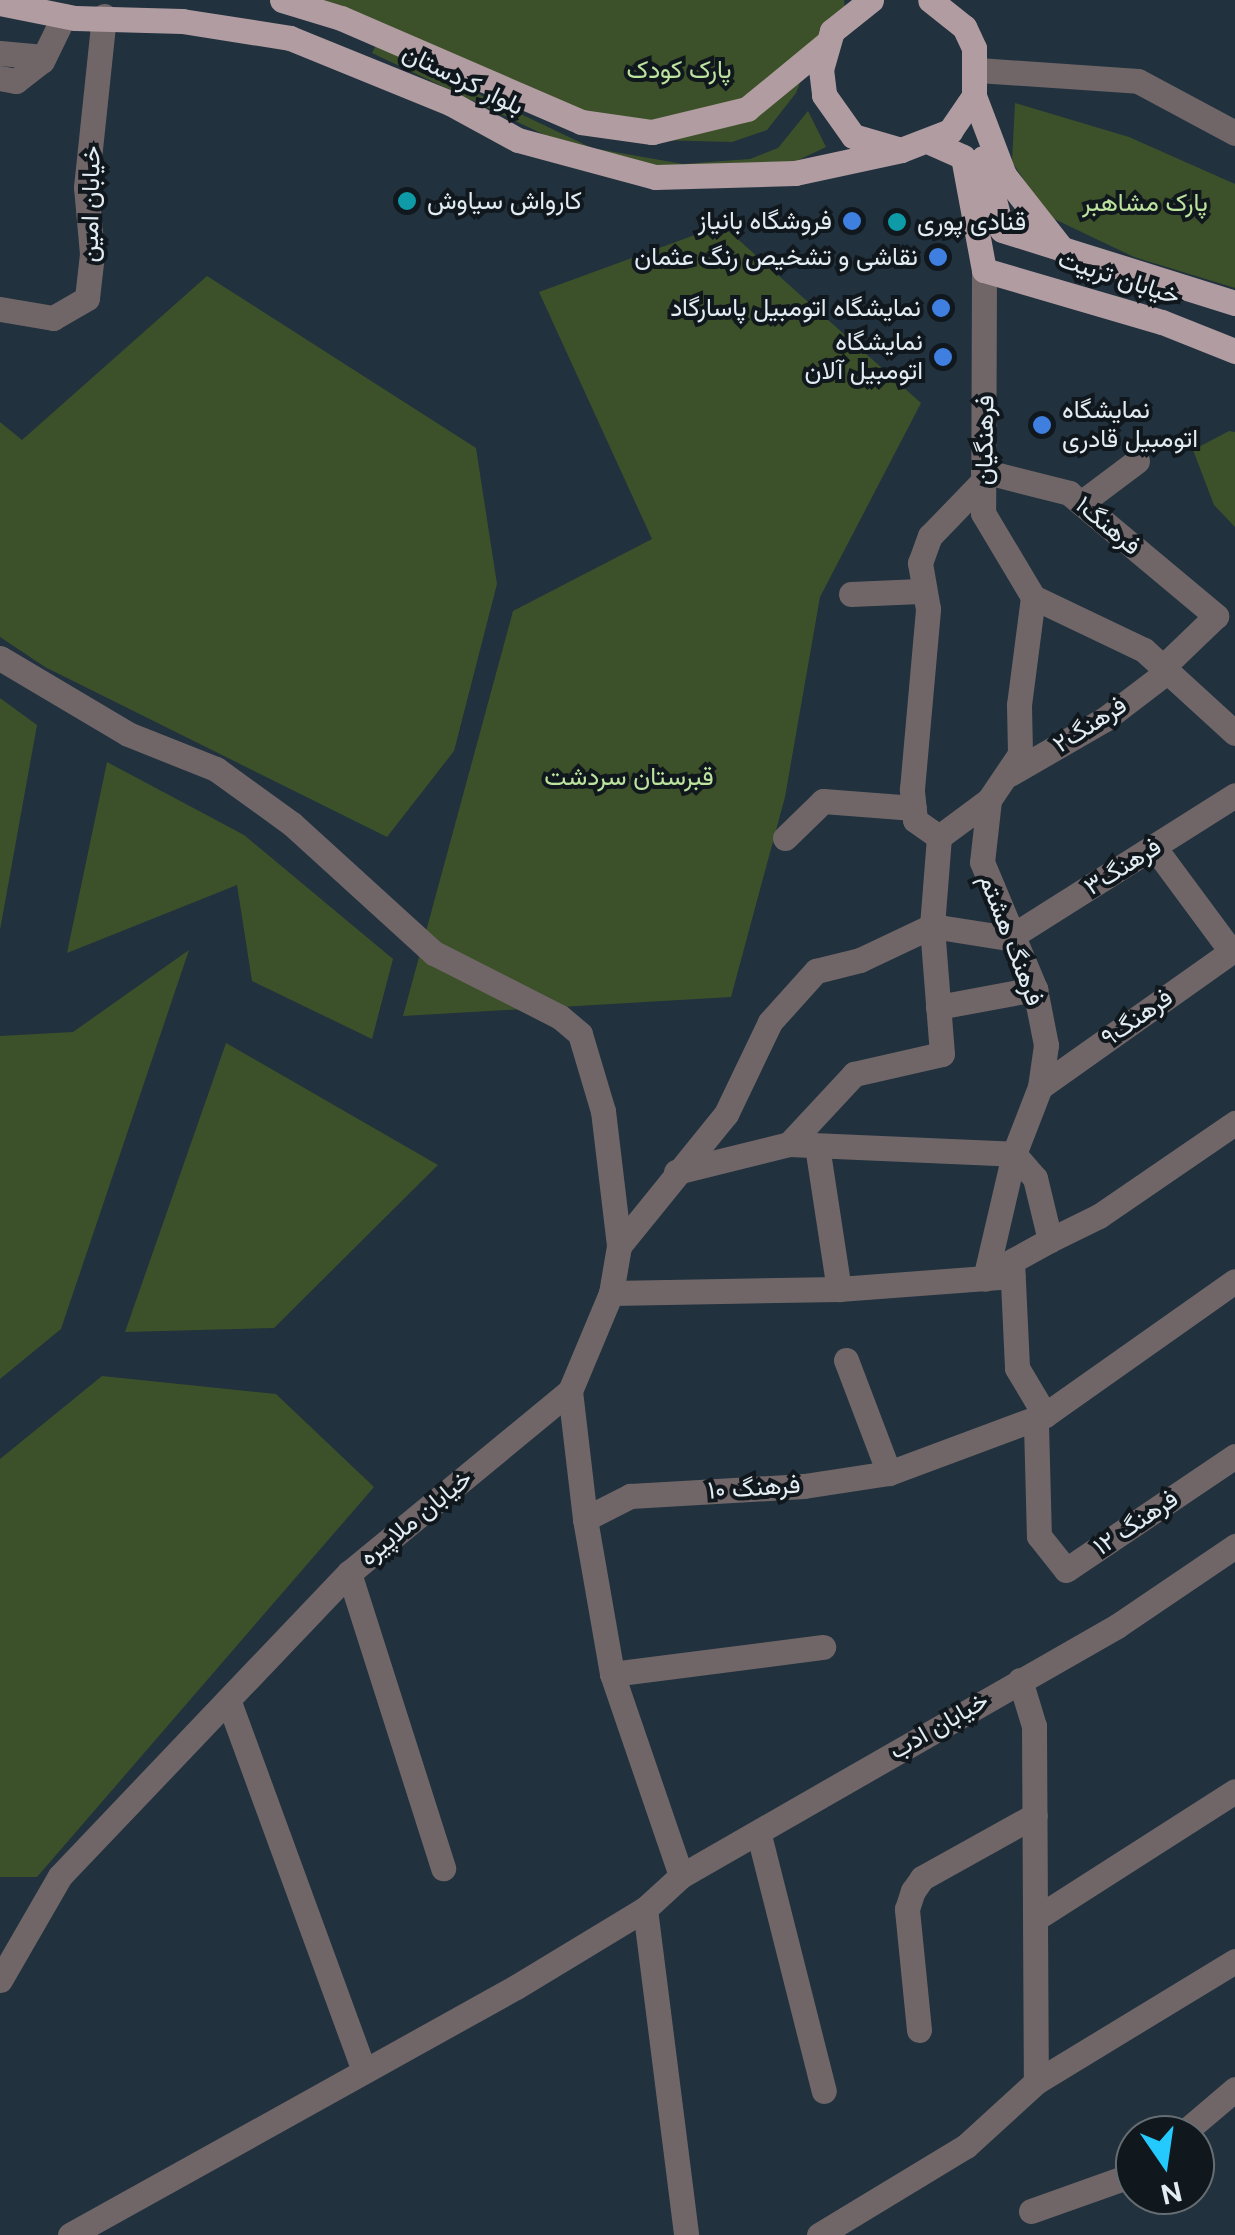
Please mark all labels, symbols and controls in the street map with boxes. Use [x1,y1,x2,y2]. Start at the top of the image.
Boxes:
street label: بلوار کردستان [398,38,528,122]
park label: پارک کودک [627,55,731,85]
street label: خیابان امین [75,145,107,263]
place label: کارواش سیاوش [427,186,582,216]
park label: پارک مشاهبر [1082,188,1208,218]
marker: کارواش سیاوش [396,190,418,212]
place label: فروشگاه بانیاز [698,206,832,236]
place label: قنادی پوری [917,207,1026,237]
marker: فروشگاه بانیاز [841,210,863,232]
marker: قنادی پوری [886,211,908,233]
place label: نقاشی و تشخیص رنگ عثمان [634,242,918,272]
street label: خیابان تربیت [1054,244,1184,312]
marker: نقاشی و تشخیص رنگ عثمان [927,246,949,268]
place label: نمایشگاه اتومبیل پاسارگاد [670,293,921,323]
marker: نمایشگاه اتومبیل پاسارگاد [930,297,952,319]
place label: نمایشگاه اتومبیل آلان [804,328,923,387]
marker: نمایشگاه اتومبیل آلان [932,346,954,368]
street label: فرهنگیان [969,395,1001,485]
place label: نمایشگاه اتومبیل قادری [1062,396,1198,455]
marker: نمایشگاه اتومبیل قادری [1031,414,1053,436]
street label: فرهنگ۱ [1069,490,1147,562]
street label: فرهنگ۲ [1048,690,1132,760]
park label: قبرستان سردشت [544,762,714,792]
street label: فرهنگ۳ [1079,832,1167,902]
street label: فرهنگ هشتم [972,870,1050,1010]
street label: فرهنگ۹ [1095,983,1179,1053]
street label: خیابان ملاپیره [354,1464,478,1572]
street label: فرهنگ ۱۰ [707,1470,801,1506]
street label: فرهنگ ۱۲ [1088,1484,1184,1562]
street label: خیابان ادب [884,1686,994,1766]
north arrow [1115,2115,1215,2215]
text: N [1157,2172,1186,2213]

